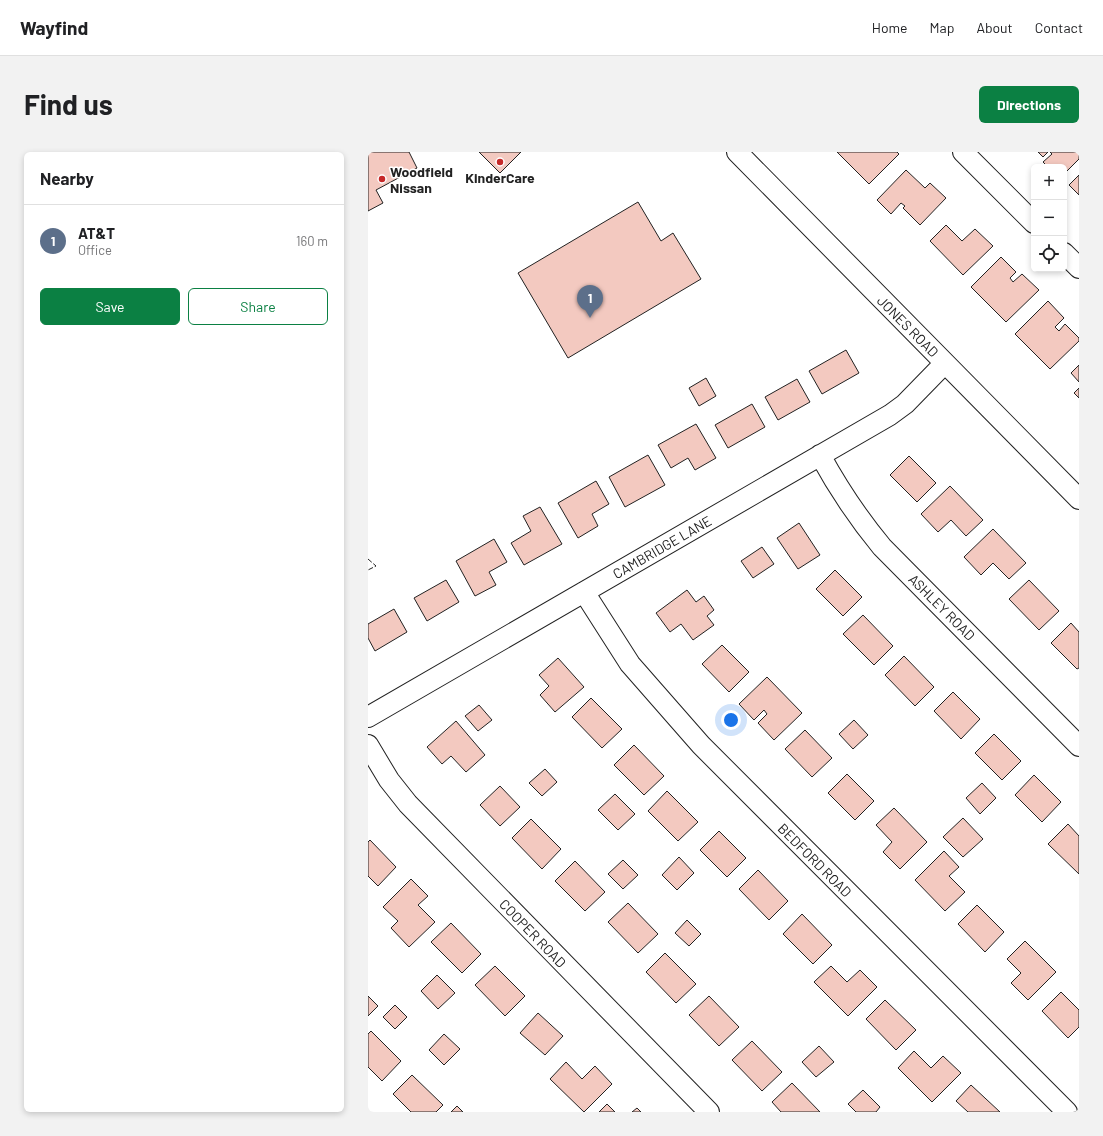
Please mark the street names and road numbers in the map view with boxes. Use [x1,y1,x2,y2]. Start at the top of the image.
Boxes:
street label: JONES ROAD [874,292,942,360]
street label: CAMBRIDGE LANE [610,512,714,582]
street label: ASHLEY ROAD [905,570,979,644]
street label: BEDFORD ROAD [775,820,855,900]
street label: COOPER ROAD [496,895,570,971]

